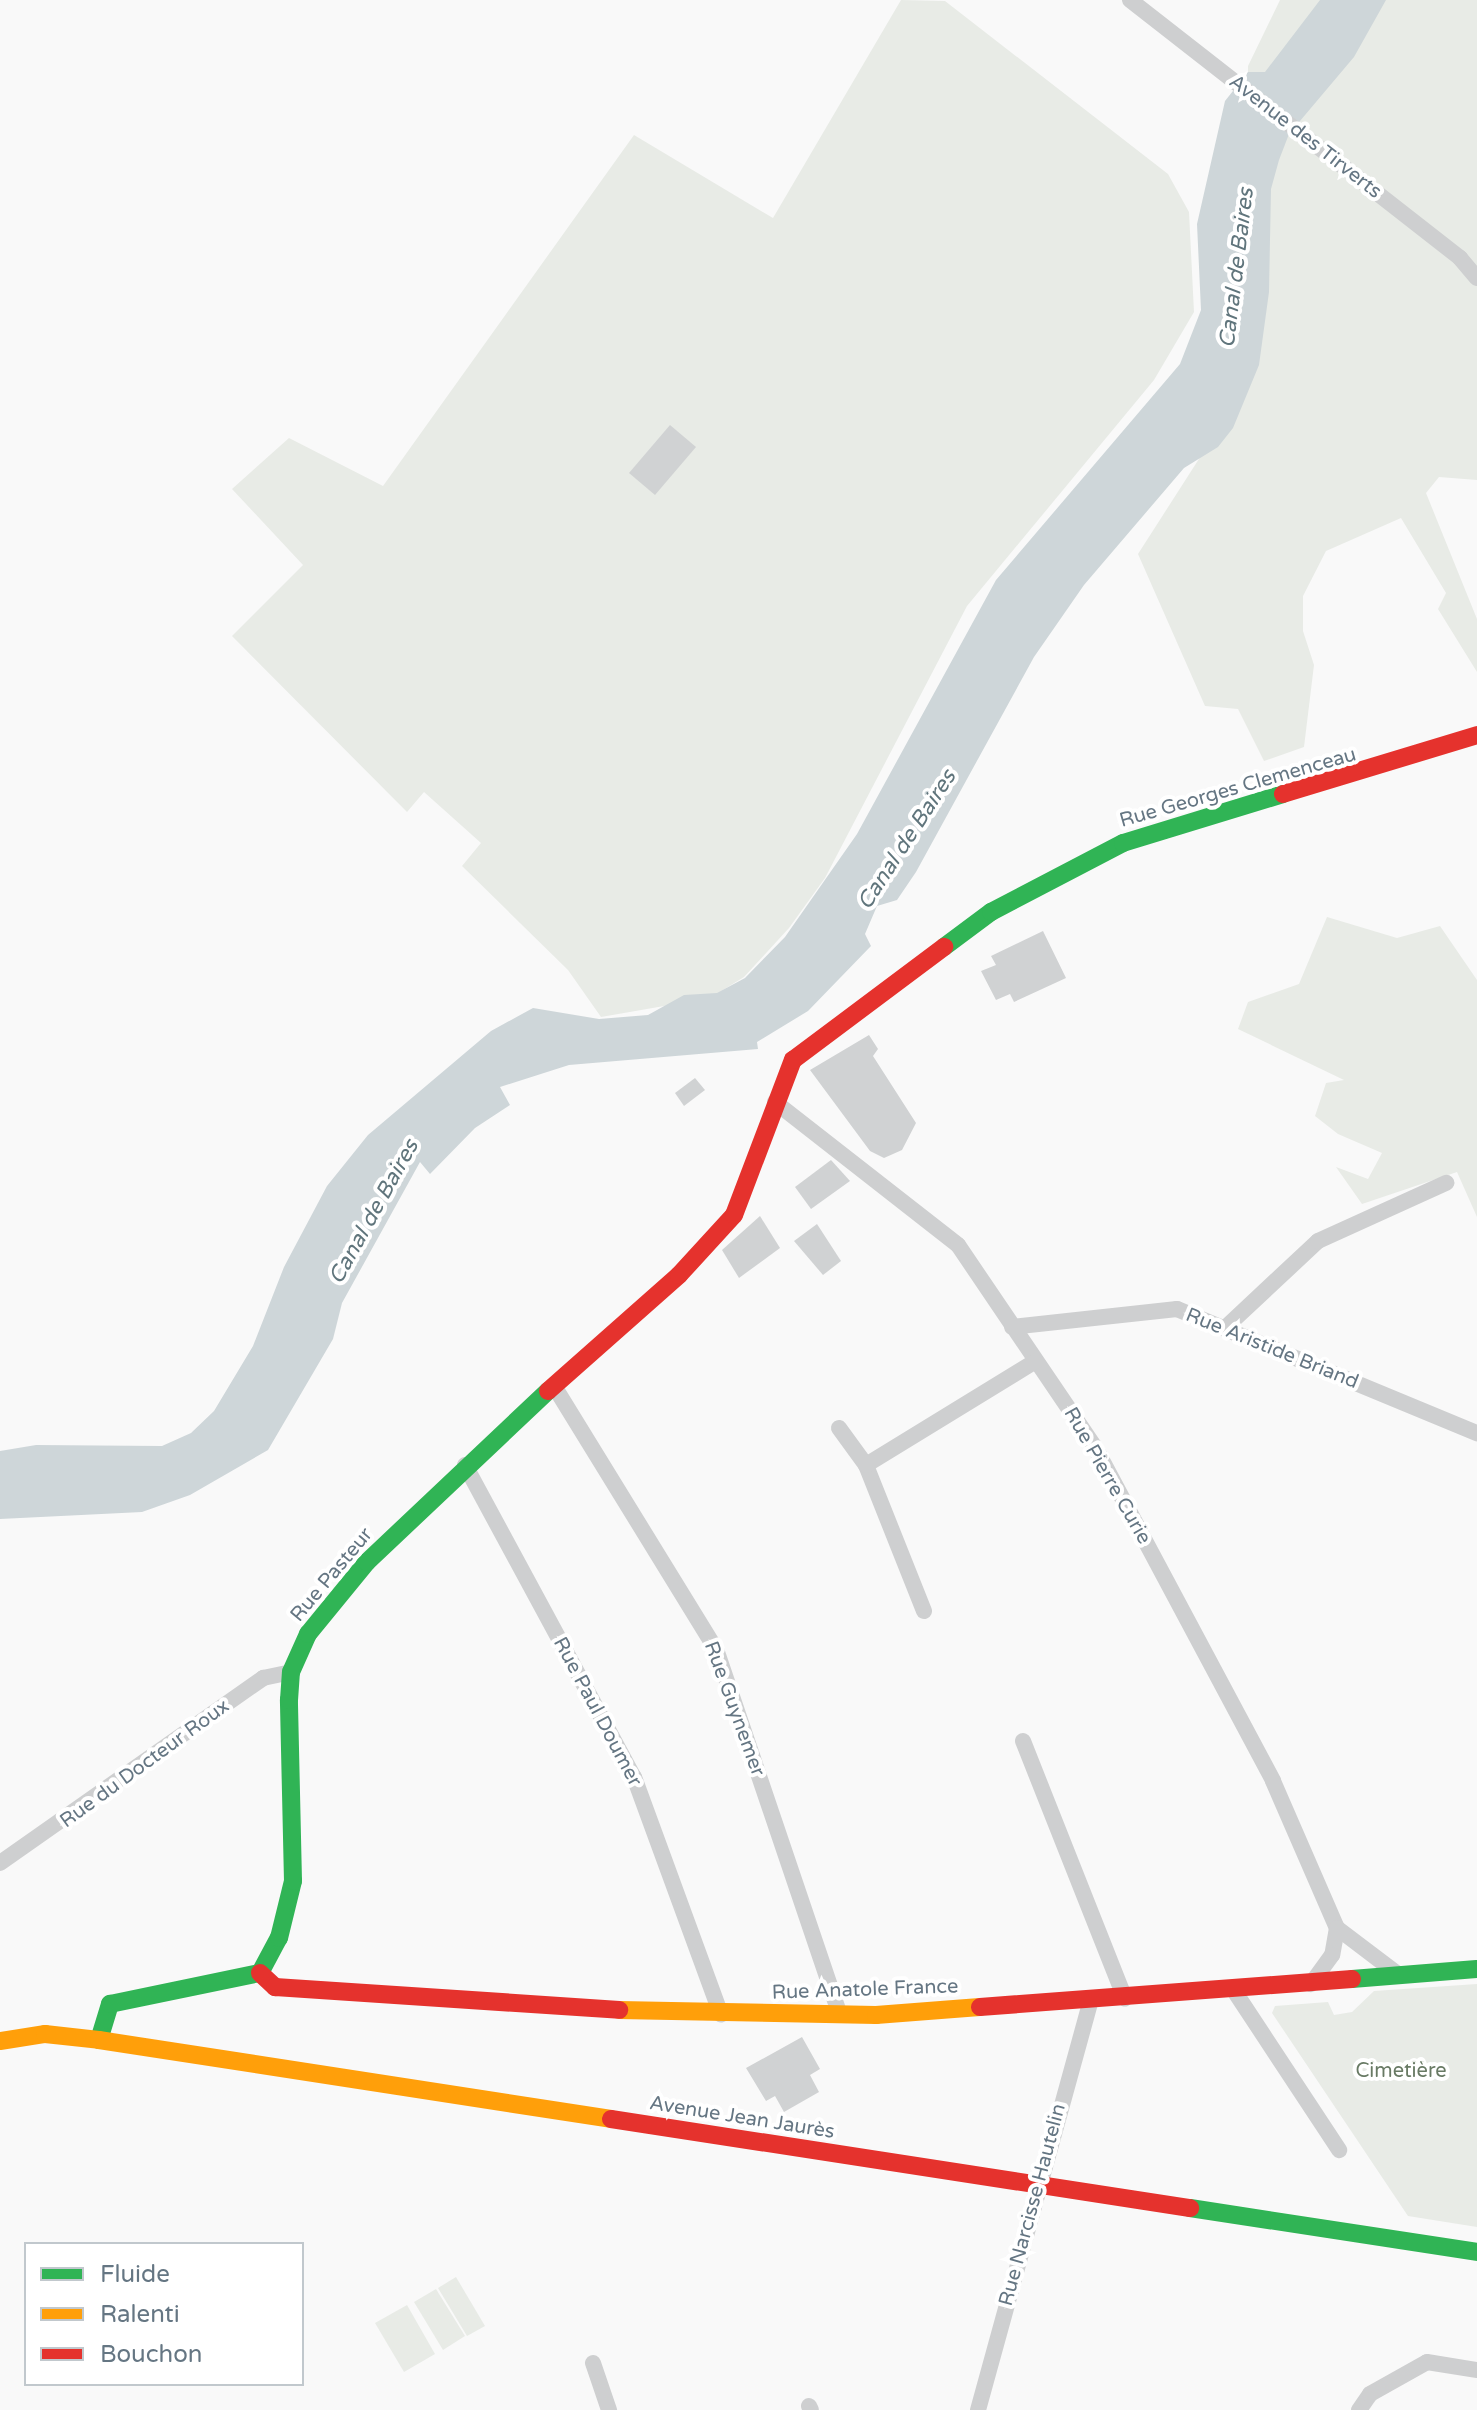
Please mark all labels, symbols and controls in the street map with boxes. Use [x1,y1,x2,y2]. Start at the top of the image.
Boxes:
street label: Avenue des Tirverts [1224,70,1386,204]
water label: Canal de Baires [1214,187,1260,349]
street label: Rue Georges Clemenceau [1117,743,1359,833]
water label: Canal de Baires [852,765,962,915]
water label: Canal de Baires [323,1135,425,1289]
street label: Rue Aristide Briand [1182,1303,1362,1395]
street label: Rue Pierre Curie [1058,1403,1156,1549]
street label: Rue Pasteur [286,1523,378,1627]
street label: Rue Paul Doumer [548,1633,646,1791]
street label: Rue Guynemer [698,1638,770,1780]
street label: Rue du Docteur Roux [56,1695,234,1833]
street label: Rue Anatole France [771,1975,959,2005]
park label: Cimetière [1355,2059,1447,2083]
street label: Avenue Jean Jaurès [648,2092,836,2144]
street label: Rue Narcisse Hautelin [994,2101,1072,2309]
legend [24,2242,304,2386]
text: Fluide [100,2260,170,2289]
text: Ralenti [100,2300,180,2329]
text: Bouchon [100,2340,202,2369]

